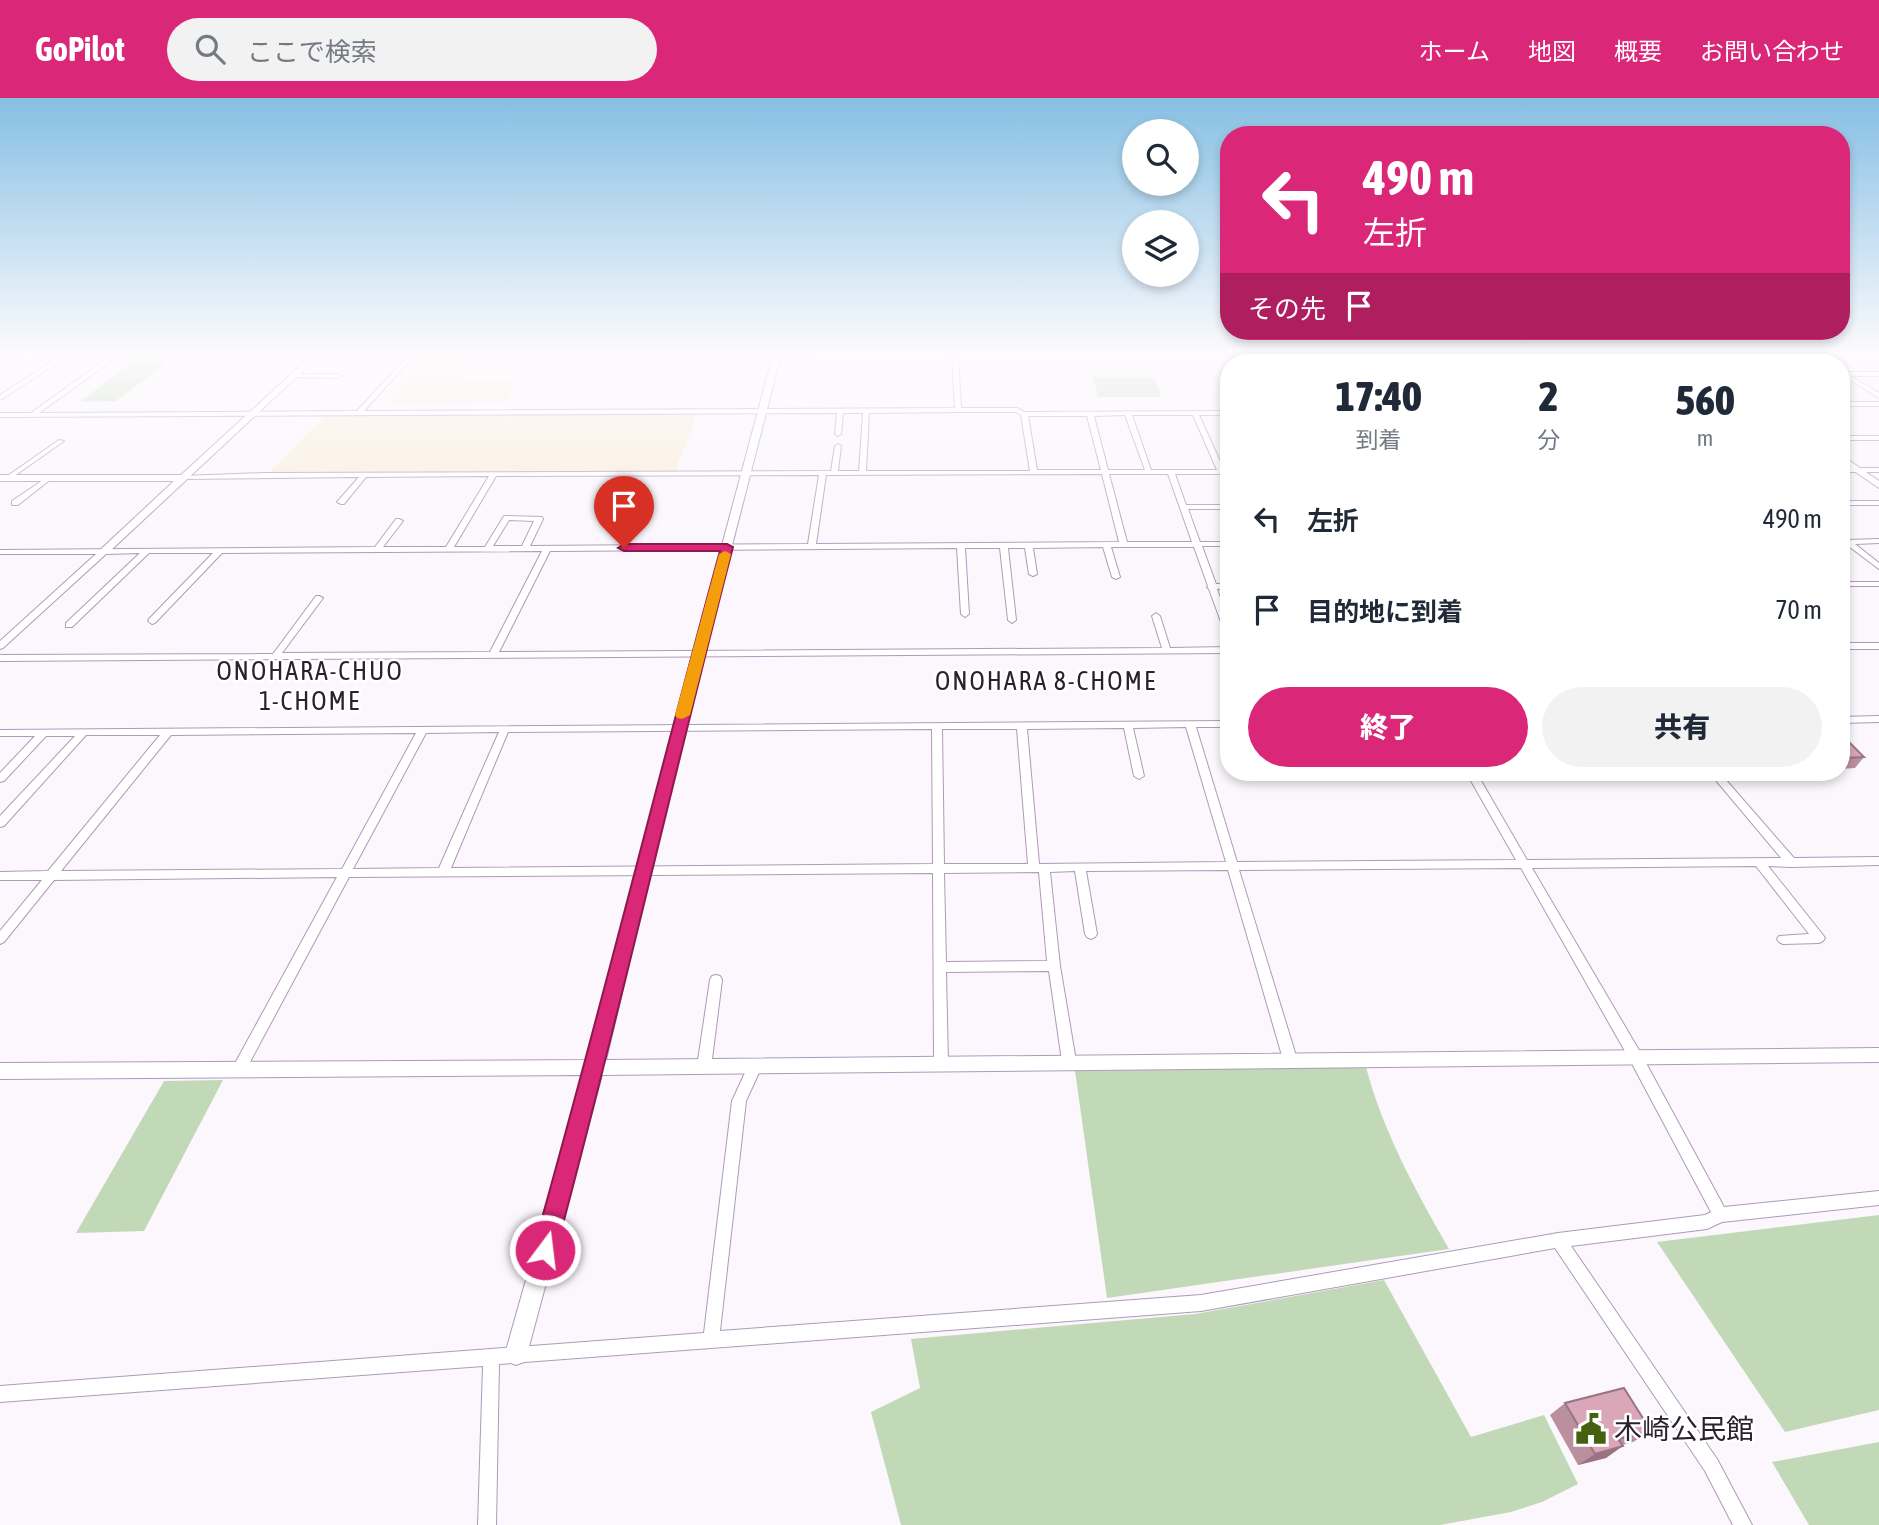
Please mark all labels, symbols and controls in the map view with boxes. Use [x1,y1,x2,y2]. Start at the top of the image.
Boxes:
search box [167,18,657,81]
text: GoPilot [35,30,125,68]
icon: search [191,30,229,68]
text: ここで検索 [247,37,377,67]
text: ホーム [1419,38,1490,65]
text: 地図 [1528,38,1576,65]
text: 概要 [1614,38,1662,65]
text: お問い合わせ [1700,38,1844,65]
map controls [1122,119,1199,287]
button: search [1122,119,1199,196]
text: 490 m [1363,149,1474,205]
icon: left [1248,154,1339,245]
button: layers [1122,210,1199,287]
text: 左折 [1363,214,1427,251]
icon: arrive [1340,287,1378,325]
text: その先 [1248,294,1326,324]
text: 17:40 [1335,372,1422,420]
text: 2 [1539,372,1558,420]
text: 560 [1675,376,1735,424]
text: m [1697,425,1713,451]
text: 到着 [1356,427,1402,453]
text: 分 [1537,427,1560,453]
pin [594,476,654,548]
icon: arrive [605,487,643,525]
icon: left [1248,500,1286,538]
text: 490 m [1763,504,1822,534]
text: 左折 [1307,506,1359,536]
icon: arrive [1248,591,1286,629]
text: 70 m [1775,595,1822,625]
text: 目的地に到着 [1307,597,1463,627]
district label: ONOHARA-CHUO 1-CHOME [216,656,404,716]
district label: ONOHARA 8-CHOME [935,666,1157,696]
button: 終了 [1248,687,1528,767]
button: 共有 [1542,687,1822,767]
position arrow [508,1213,582,1287]
public building icon: 木崎公民館 [1574,1412,1608,1446]
place label: 木崎公民館 [1614,1413,1754,1445]

